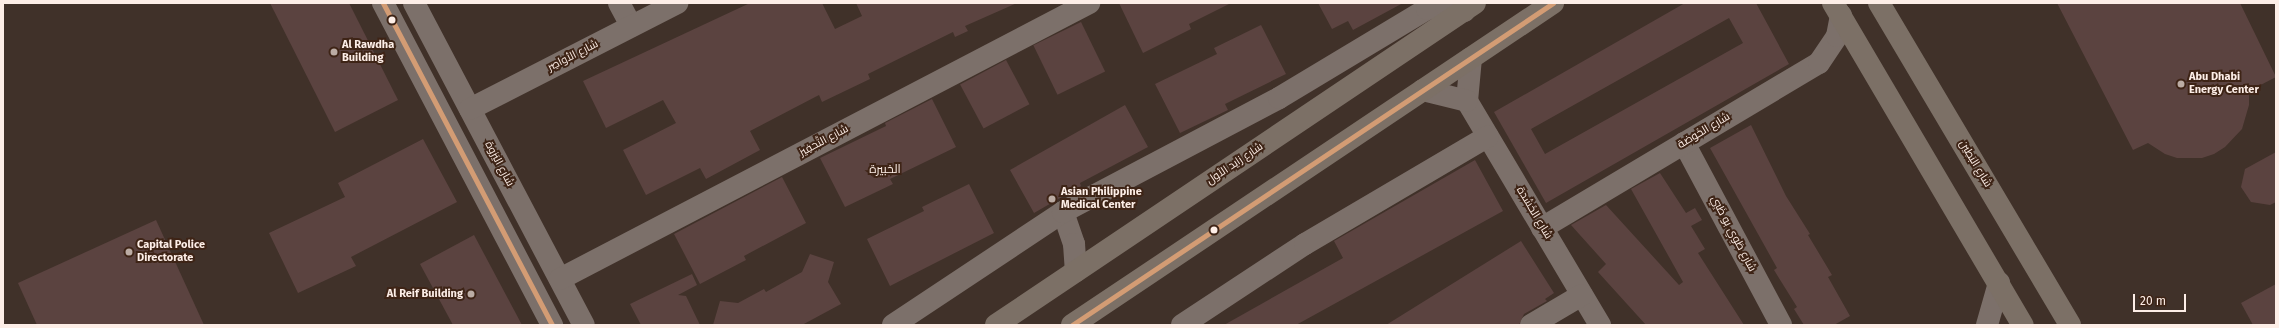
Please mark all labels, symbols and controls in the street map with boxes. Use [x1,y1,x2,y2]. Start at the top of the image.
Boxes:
unlabelled marker [387,15,397,25]
street label: شارع الأواصِر [545,38,601,74]
place label: Al Rawdha Building [342,39,394,65]
marker: Al Rawdha Building [329,47,339,57]
place label: Abu Dhabi Energy Center [2189,71,2259,97]
marker: Abu Dhabi Energy Center [2176,79,2186,89]
street label: شارع الخَوضة [1675,110,1733,152]
street label: شارع التَّحفِيز [797,123,851,159]
street label: شارع البَطِين [1956,138,1994,190]
street label: شارع اليَزوة [482,139,516,189]
street label: شارع زايد الأول [1204,140,1266,188]
district label: الخبيرة [869,163,901,177]
street label: شارع الخَشدة [1513,184,1555,242]
place label: Asian Philippine Medical Center [1061,186,1142,212]
marker: Asian Philippine Medical Center [1046,193,1058,205]
street label: شارع طَوِي بو ظَبِي [1707,194,1759,274]
unlabelled marker [1209,225,1219,235]
place label: Capital Police Directorate [137,239,205,265]
marker: Capital Police Directorate [124,247,134,257]
scale bar [2135,286,2188,312]
place label: Al Reif Building [387,287,463,301]
marker: Al Reif Building [466,289,476,299]
text: 20 m [2140,294,2166,308]

